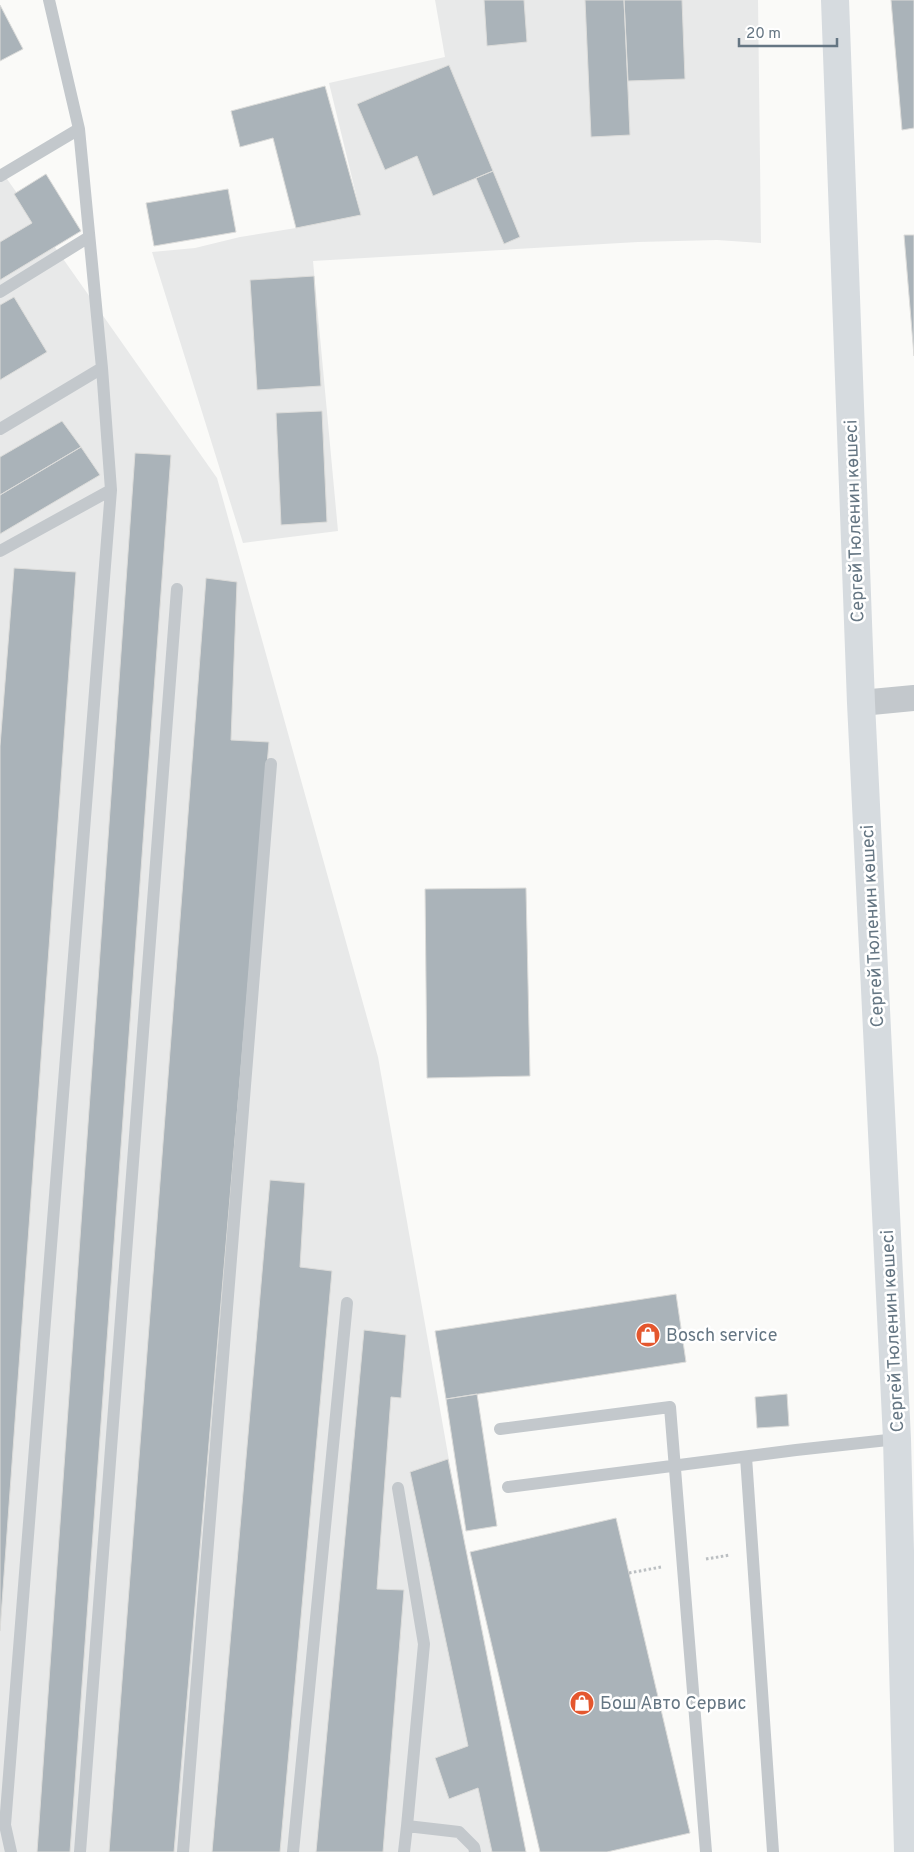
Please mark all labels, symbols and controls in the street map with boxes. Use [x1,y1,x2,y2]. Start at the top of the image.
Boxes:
scale bar [739,15,836,47]
text: 20 m [746,25,781,44]
street label: Сергей Тюленин көшесі [840,419,871,623]
street label: Сергей Тюленин көшесі [857,824,890,1028]
street label: Сергей Тюленин көшесі [877,1229,910,1433]
shop icon: Bosch service [635,1322,661,1348]
place label: Bosch service [666,1325,777,1348]
shop icon: Бош Авто Сервис [569,1690,595,1716]
place label: Бош Авто Сервис [600,1693,747,1716]

